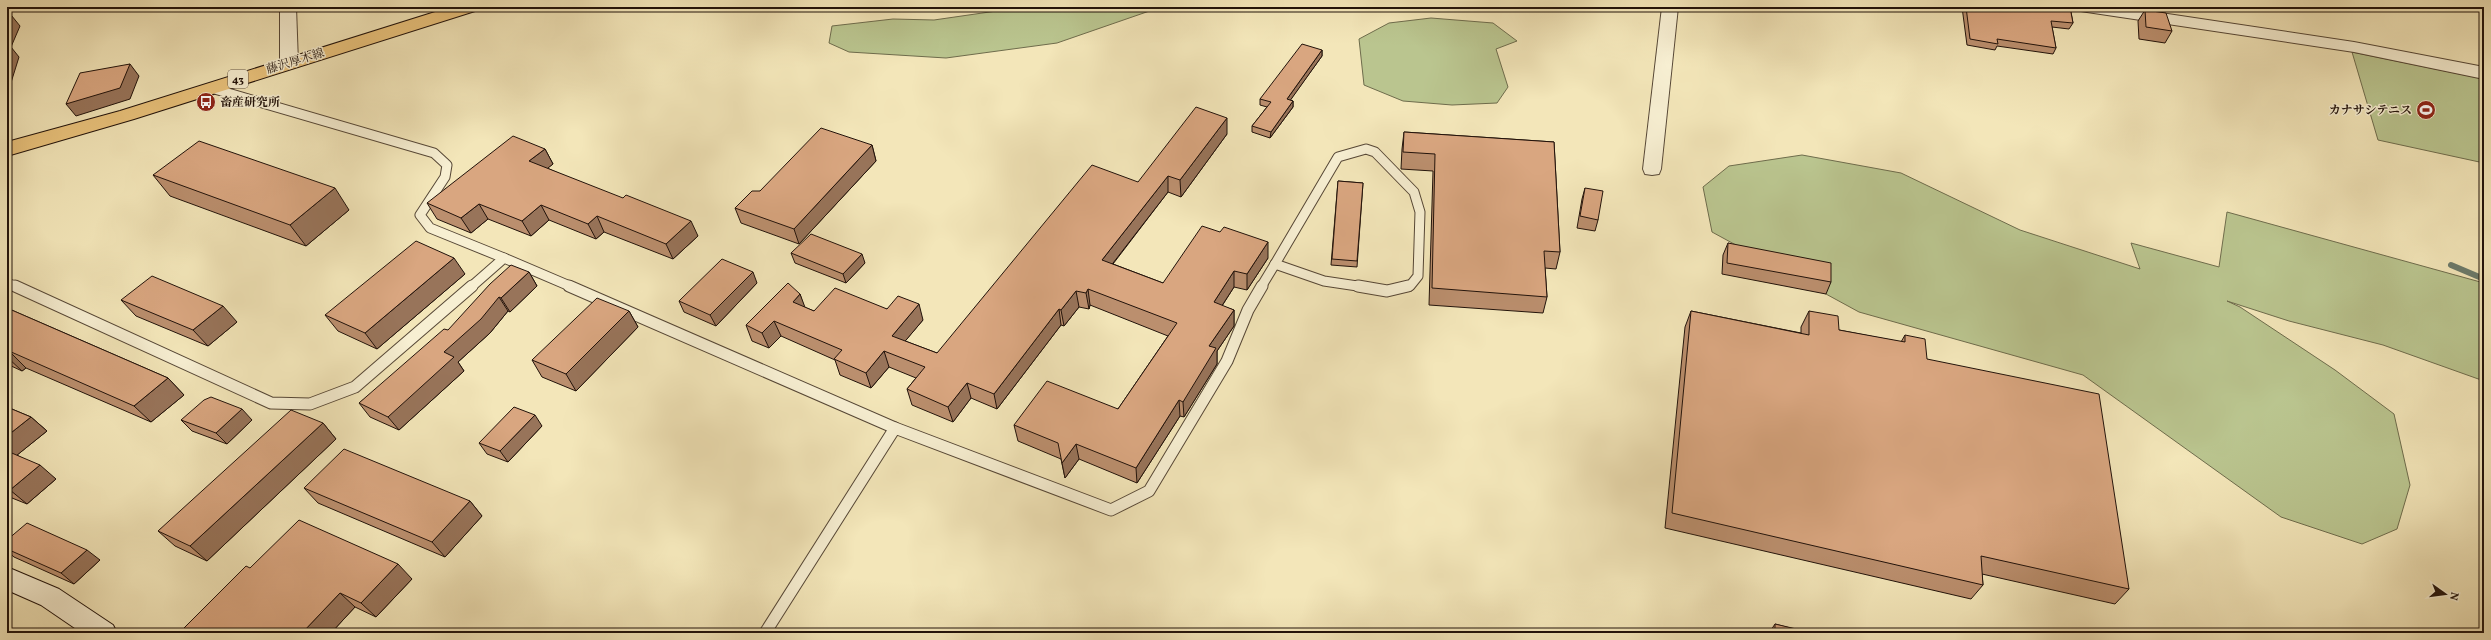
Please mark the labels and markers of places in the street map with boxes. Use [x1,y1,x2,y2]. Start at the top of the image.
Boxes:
bus stop icon: 畜産研究所 [195,91,217,113]
place label: 畜産研究所 [220,95,280,111]
sports icon: カナサシテニス [2415,99,2437,121]
place label: カナサシテニス [2329,103,2412,119]

